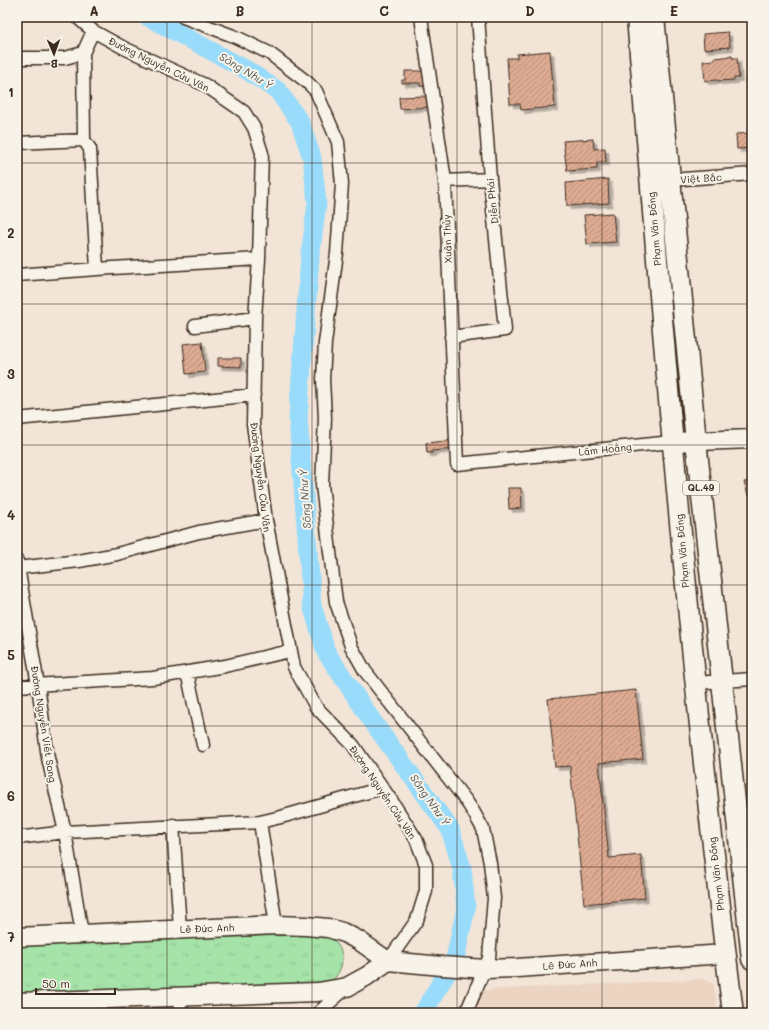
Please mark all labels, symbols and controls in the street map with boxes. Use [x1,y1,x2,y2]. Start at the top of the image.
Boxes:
text: A [89,2,99,19]
text: B [236,2,245,19]
text: C [379,2,389,19]
text: D [525,2,535,19]
text: E [670,2,678,19]
street label: Đường Nguyễn Cửu Vân [106,33,212,95]
north arrow [34,34,74,74]
water label: Sông Như Ý [217,49,276,93]
text: B [50,57,58,72]
text: 1 [8,83,14,100]
street label: Việt Bắc [680,170,722,186]
street label: Diễn Phái [483,177,501,225]
street label: Phạm Văn Đồng [644,191,664,267]
street label: Xuân Thủy [439,214,455,264]
text: 2 [7,224,15,241]
text: 3 [7,365,15,382]
street label: Đường Nguyễn Cửu Vân [247,421,275,533]
street label: Lâm Hoằng [578,439,632,459]
water label: Sông Như Ý [295,468,314,529]
road number: QL.49 [683,481,719,495]
text: 4 [7,506,15,523]
street label: Phạm Văn Đồng [672,513,692,589]
text: 5 [7,646,15,663]
street label: Đường Nguyễn Viết Song [28,665,60,784]
street label: Đường Nguyễn Cửu Vân [346,742,420,842]
water label: Sông Như Ý [407,771,454,829]
text: 6 [7,787,15,804]
street label: Phạm Văn Đồng [705,836,727,912]
street label: Lê Đức Anh [180,920,235,936]
text: 7 [7,928,15,945]
street label: Lê Đức Anh [542,955,598,973]
scale bar [36,970,115,996]
text: 50 m [42,975,70,991]

